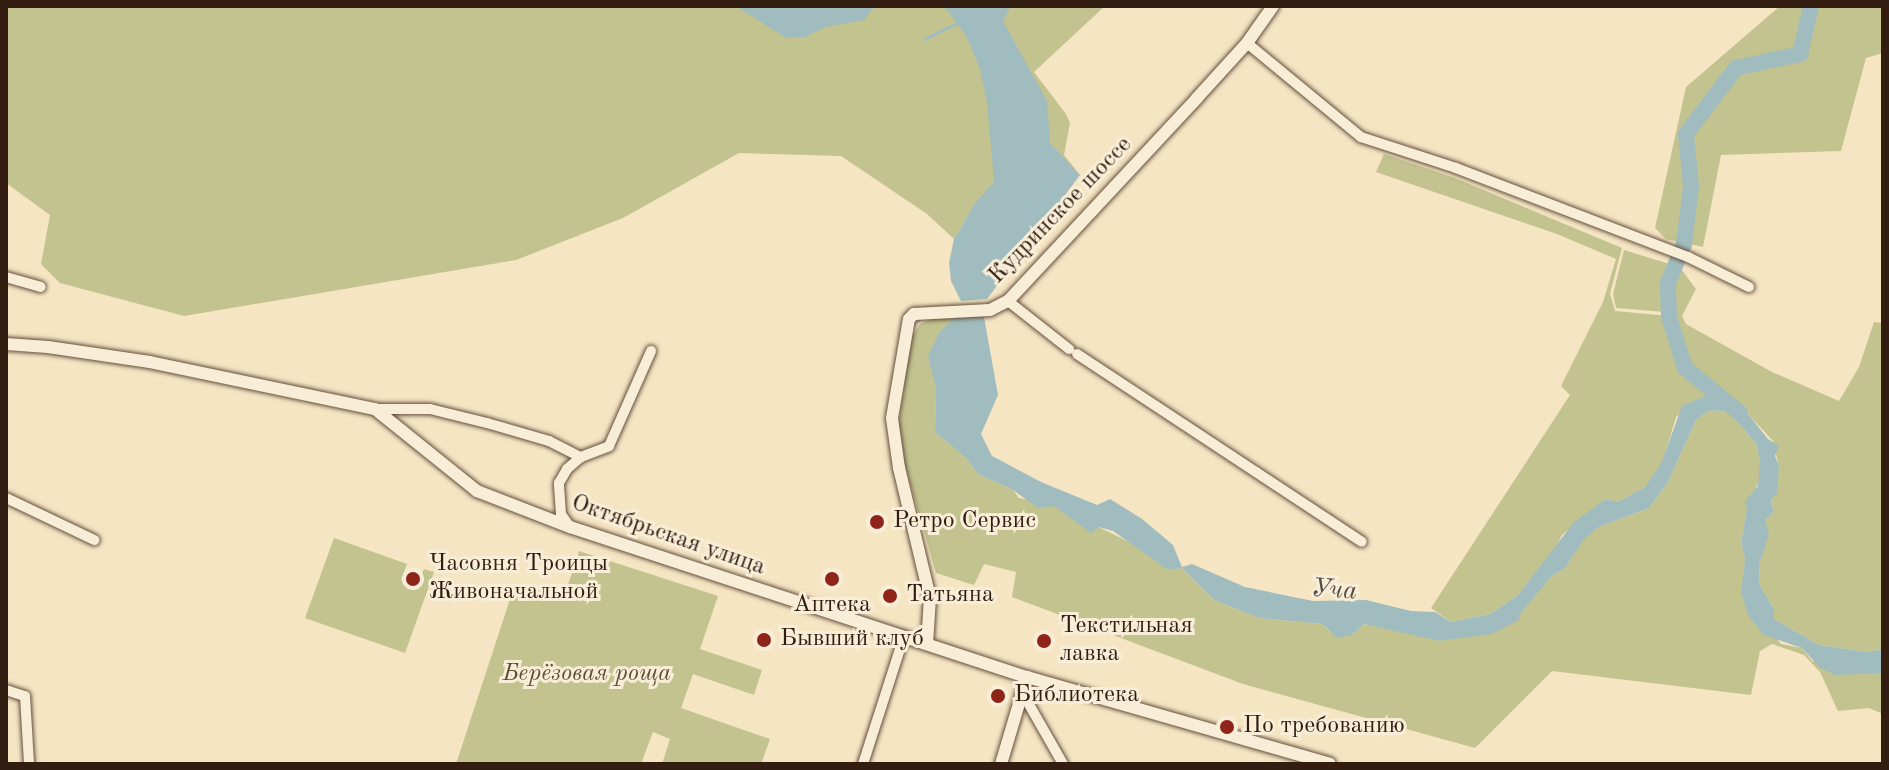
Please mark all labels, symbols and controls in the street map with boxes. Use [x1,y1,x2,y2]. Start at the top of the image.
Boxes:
street label: Кудринское шоссе [983,131,1139,291]
street label: Октябрьская улица [567,489,769,583]
place label: Ретро Сервис [893,508,1036,536]
marker: Ретро Сервис [868,513,886,531]
place label: Часовня Троицы Живоначальной [429,551,608,607]
marker: Часовня Троицы Живоначальной [404,570,422,588]
marker: Аптека [823,570,841,588]
water label: Уча [1310,574,1358,608]
place label: Татьяна [906,582,994,610]
marker: Татьяна [881,587,899,605]
place label: Аптека [793,592,871,620]
place label: Текстильная лавка [1060,613,1193,669]
place label: Бывший клуб [780,626,924,654]
marker: Бывший клуб [755,631,773,649]
marker: Текстильная лавка [1035,632,1053,650]
park label: Берёзовая роща [503,661,671,689]
place label: Библиотека [1014,682,1139,710]
marker: Библиотека [989,687,1007,705]
place label: По требованию [1243,713,1405,741]
marker: По требованию [1218,718,1236,736]

